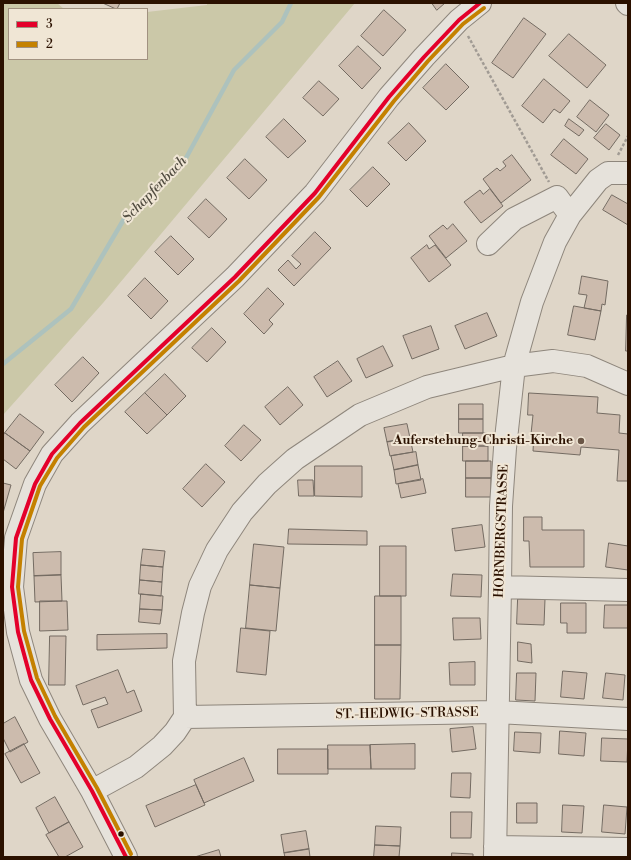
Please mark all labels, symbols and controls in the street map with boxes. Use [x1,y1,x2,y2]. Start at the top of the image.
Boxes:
legend [8,8,148,60]
text: 3 [46,17,53,32]
text: 2 [46,37,53,52]
water label: Schapfenbach [119,153,191,227]
place label: Auferstehung-Christi-Kirche [393,433,573,449]
marker: Auferstehung-Christi-Kirche [576,436,586,446]
street label: HORNBERGSTRASSE [492,464,512,598]
street label: ST.-HEDWIG-STRASSE [335,705,479,723]
unlabelled marker [116,829,126,839]

